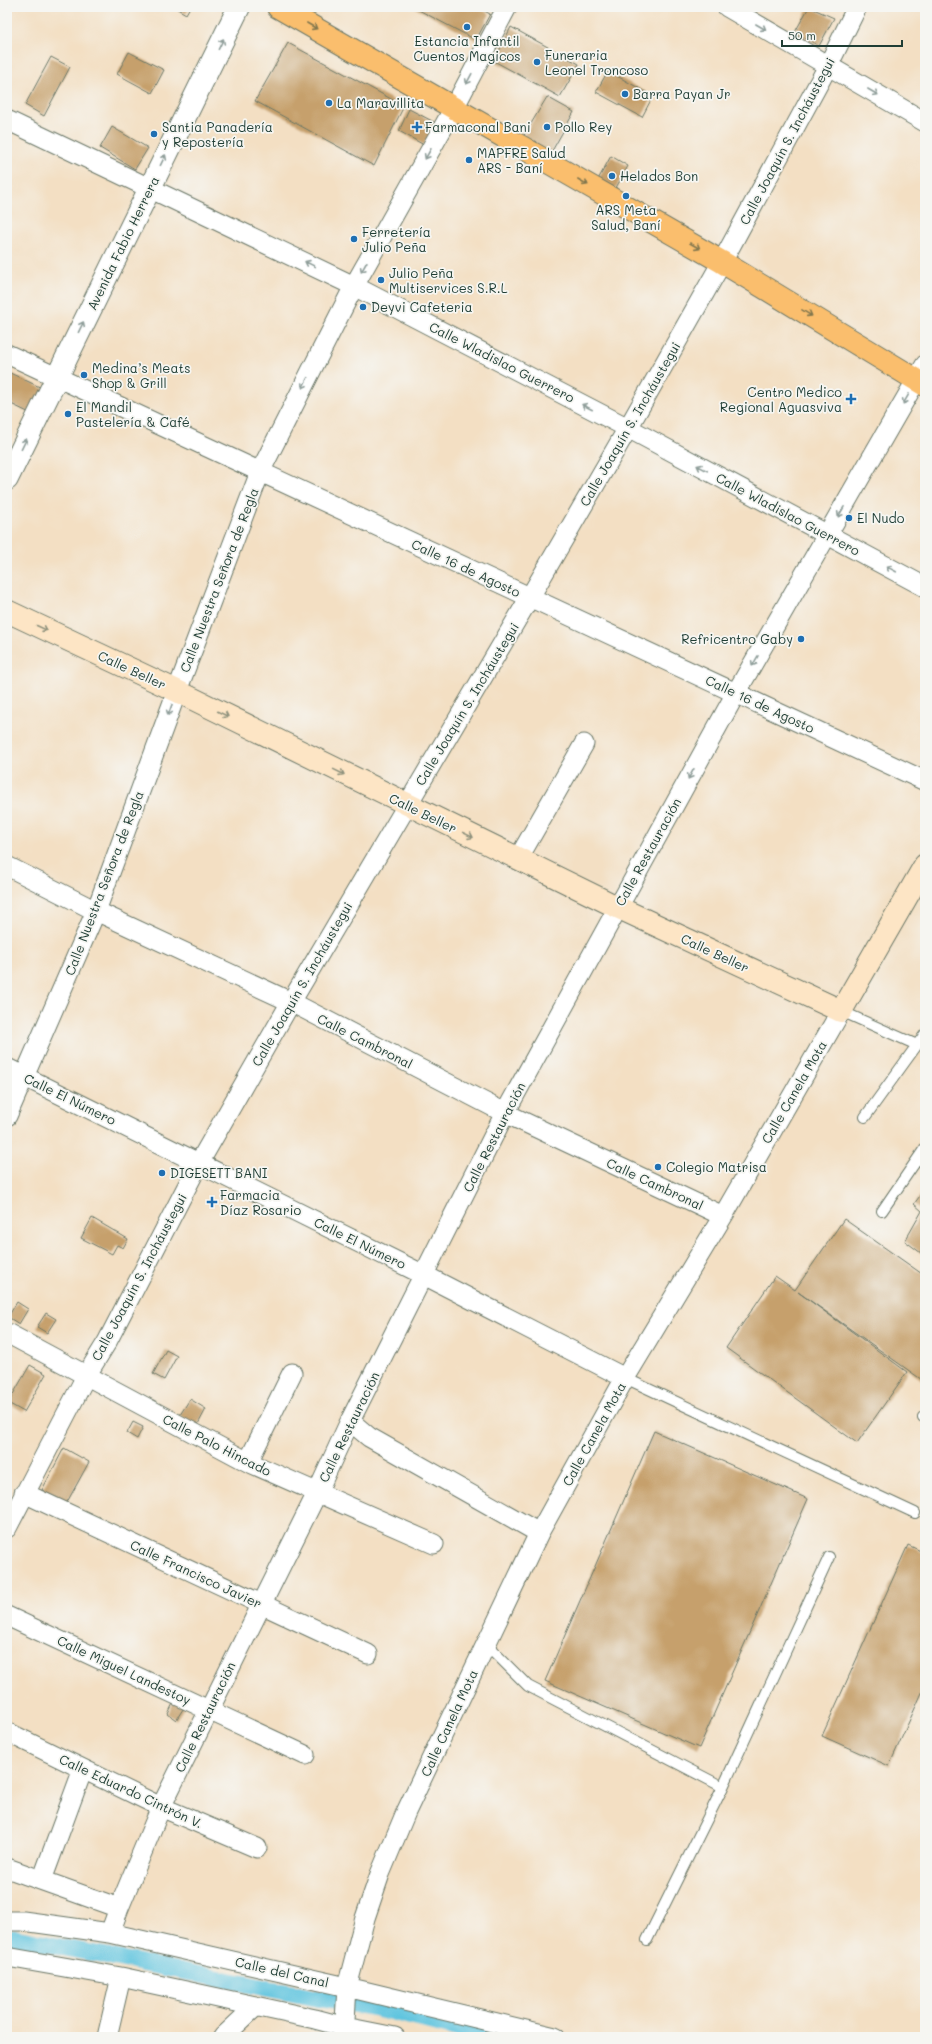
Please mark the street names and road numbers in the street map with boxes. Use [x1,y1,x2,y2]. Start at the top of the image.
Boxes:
street label: Calle Joaquín S. Incháustegui [735,54,838,227]
street label: Avenida Fabio Herrera [83,173,162,312]
street label: Calle Wladislao Guerrero [427,317,578,406]
street label: Calle Joaquín S. Incháustegui [575,338,684,509]
street label: Calle Wladislao Guerrero [713,468,863,559]
street label: Calle Nuestra Señora de Regla [175,485,262,675]
street label: Calle 16 de Agosto [409,535,524,600]
street label: Calle Joaquín S. Incháustegui [411,619,522,788]
street label: Calle Beller [95,646,169,693]
street label: Calle 16 de Agosto [703,671,818,736]
street label: Calle Nuestra Señora de Regla [60,788,147,978]
street label: Calle Beller [387,789,460,836]
street label: Calle Restauración [611,795,684,909]
street label: Calle Joaquín S. Incháustegui [247,898,356,1069]
street label: Calle Beller [678,929,752,976]
street label: Calle Cambronal [315,1009,416,1072]
street label: Calle Canela Mota [757,1037,830,1146]
street label: Calle El Número [21,1069,119,1128]
street label: Calle Restauración [459,1079,529,1194]
street label: Calle Cambronal [604,1154,706,1213]
street label: Calle Joaquín S. Incháustegui [87,1190,190,1363]
street label: Calle El Número [311,1213,409,1272]
street label: Calle Restauración [314,1369,383,1485]
street label: Calle Canela Mota [558,1379,629,1489]
street label: Calle Palo Hincado [160,1410,275,1479]
street label: Calle Francisco Javier [128,1536,265,1612]
street label: Calle Miguel Landestoy [55,1631,194,1708]
street label: Calle Restauración [170,1659,239,1775]
street label: Calle Canela Mota [416,1667,481,1779]
street label: Calle Eduardo Cintrón V. [57,1750,206,1831]
street label: Calle del Canal [234,1952,331,1991]

